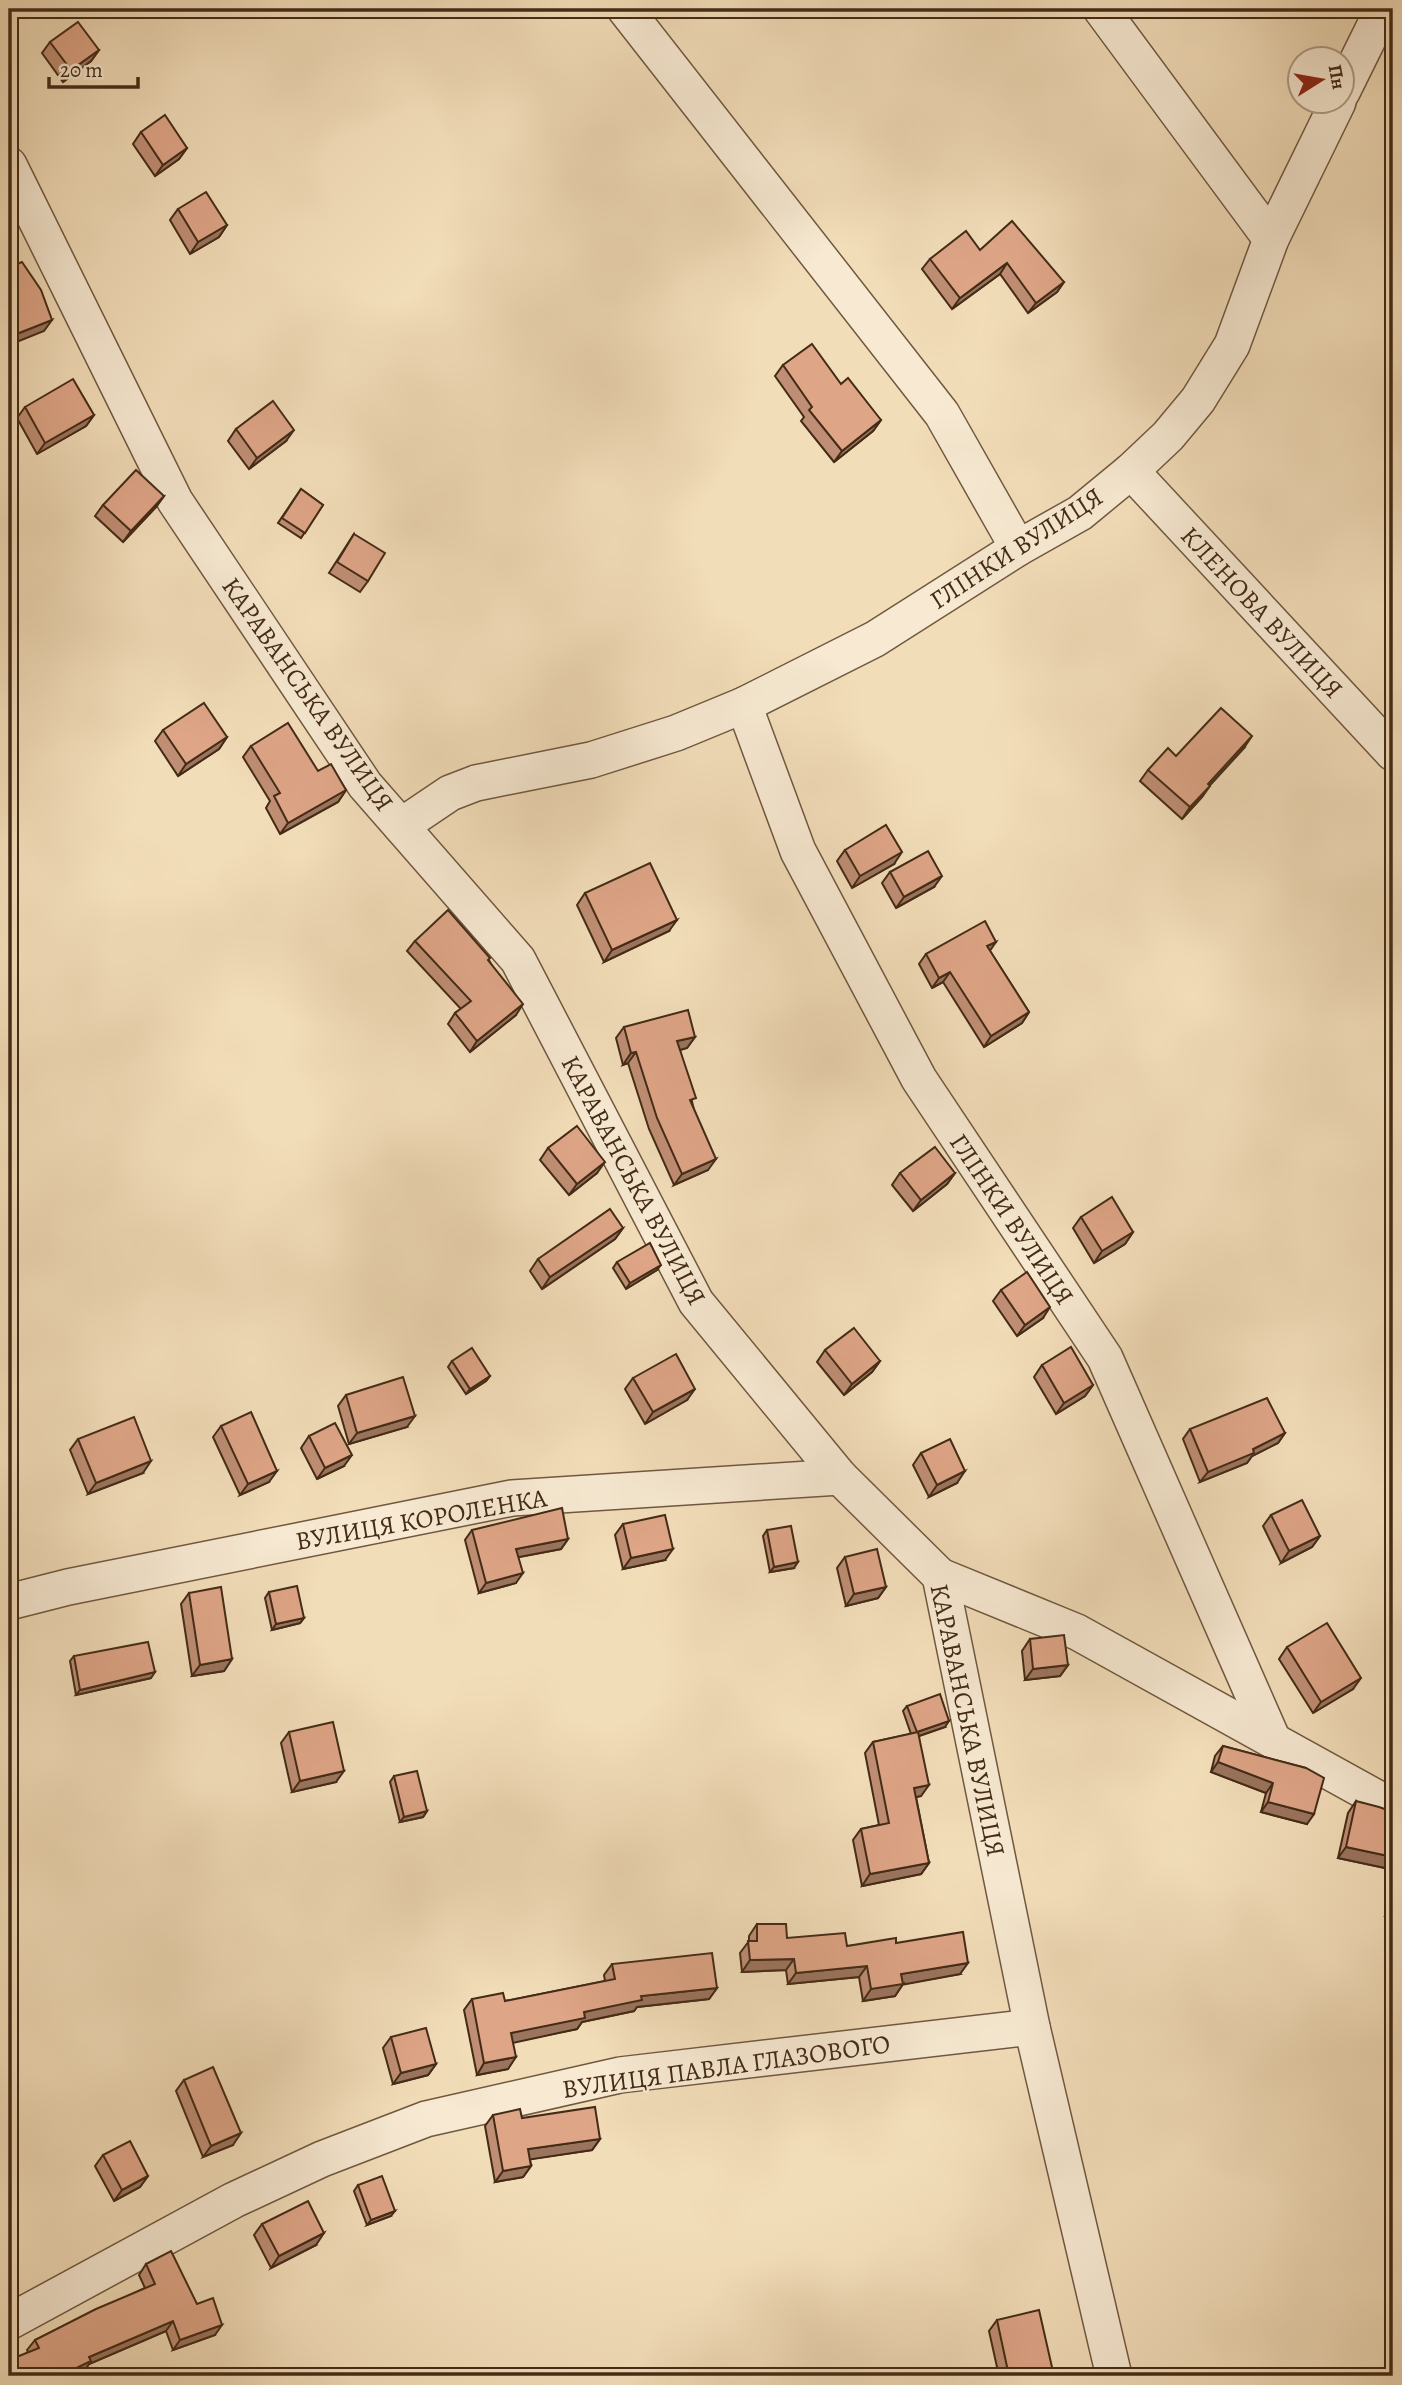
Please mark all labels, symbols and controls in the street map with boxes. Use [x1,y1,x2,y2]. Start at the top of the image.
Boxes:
scale bar [49,46,138,90]
north arrow [1286,46,1356,116]
text: 20 m [60,56,103,84]
text: Пн [1322,62,1352,92]
street label: ГЛІНКИ ВУЛИЦЯ [923,479,1110,617]
street label: КЛЕНОВА ВУЛИЦЯ [1173,519,1351,706]
street label: КАРАВАНСЬКА ВУЛИЦЯ [214,570,402,818]
street label: КАРАВАНСЬКА ВУЛИЦЯ [553,1049,714,1311]
street label: ГЛІНКИ ВУЛИЦЯ [941,1127,1082,1312]
street label: ВУЛИЦЯ КОРОЛЕНКА [293,1480,550,1559]
street label: КАРАВАНСЬКА ВУЛИЦЯ [921,1580,1014,1860]
street label: ВУЛИЦЯ ПАВЛА ГЛАЗОВОГО [560,2026,892,2107]

